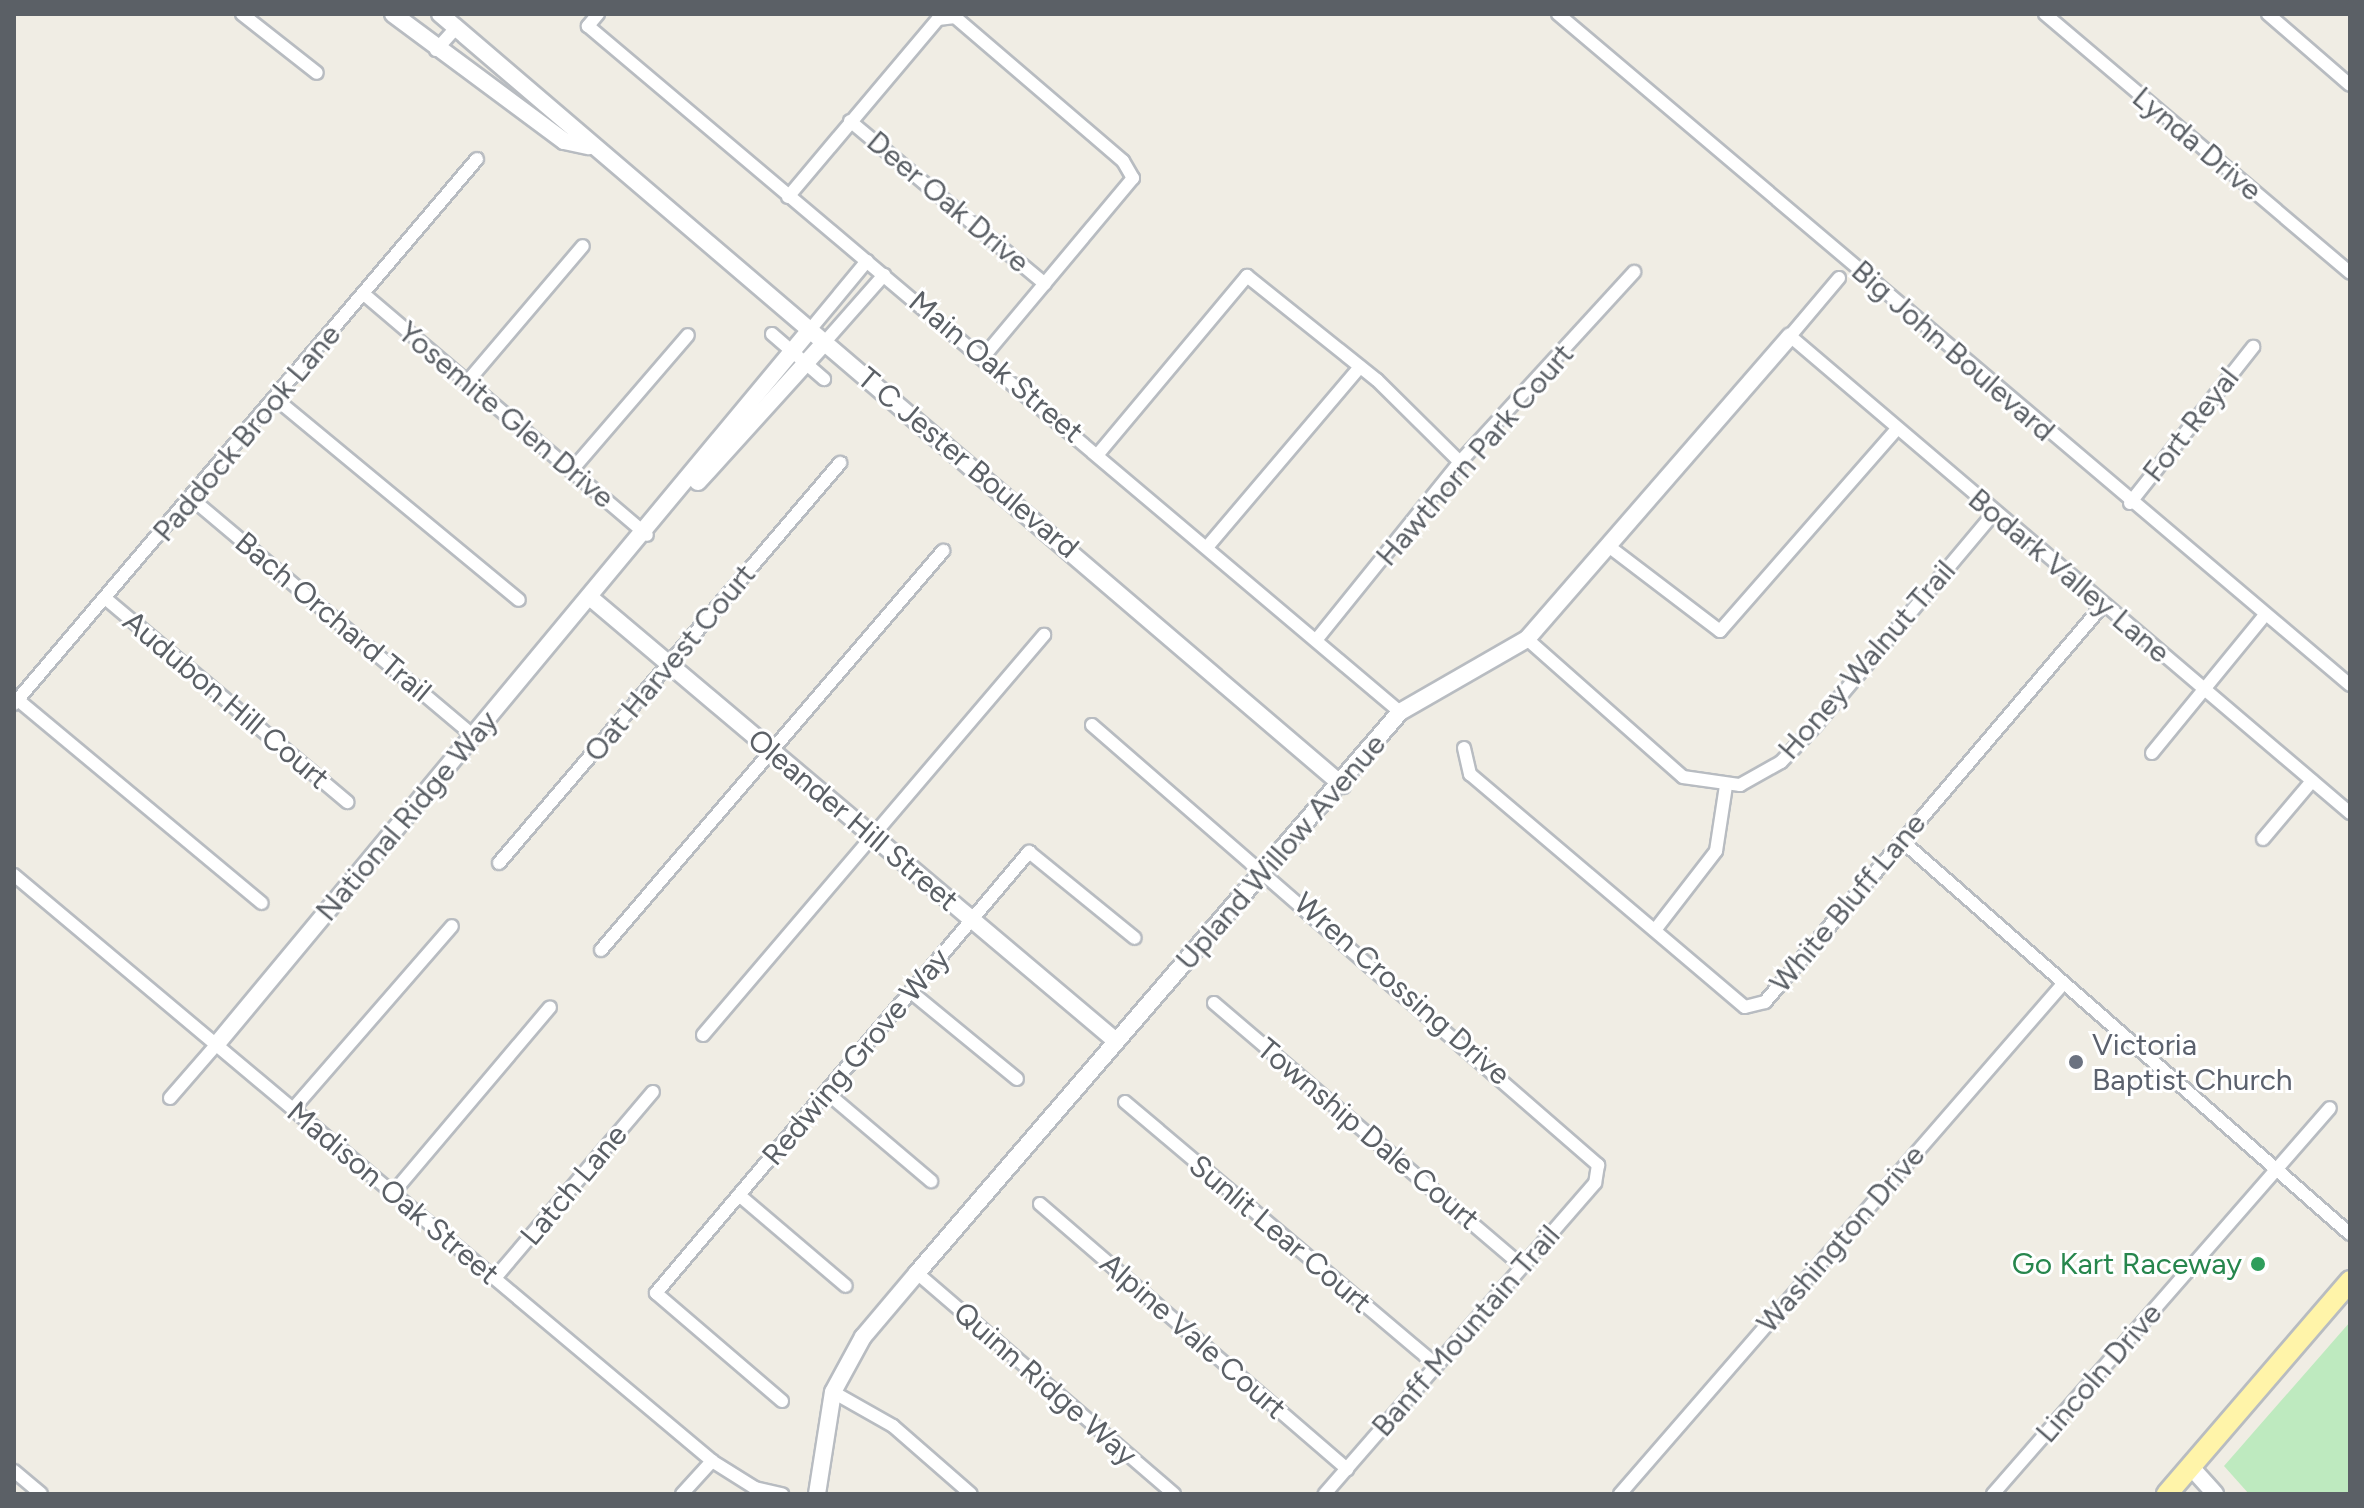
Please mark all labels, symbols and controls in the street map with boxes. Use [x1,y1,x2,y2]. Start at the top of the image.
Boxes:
street label: Lynda Drive [2125,80,2269,208]
street label: Deer Oak Drive [859,124,1037,280]
street label: Big John Boulevard [1844,253,2062,449]
street label: Main Oak Street [902,284,1090,450]
street label: Yosemite Glen Drive [391,314,621,516]
street label: Paddock Brook Lane [146,317,348,549]
street label: Hawthorn Park Court [1369,337,1581,573]
street label: T C Jester Boulevard [850,360,1086,566]
street label: Fort Reyal [2135,361,2247,489]
street label: Bodark Valley Lane [1961,481,2177,671]
street label: Bach Orchard Trail [228,524,438,710]
street label: Honey Walnut Trail [1771,553,1963,767]
street label: Oat Harvest Court [577,557,763,769]
street label: Audubon Hill Court [116,603,336,797]
street label: National Ridge Way [309,704,505,928]
street label: Oleander Hill Street [740,721,966,919]
street label: Upland Willow Avenue [1169,727,1393,977]
street label: White Bluff Lane [1763,806,1933,1000]
street label: Wren Crossing Drive [1287,885,1517,1093]
street label: Redwing Grove Way [755,941,957,1173]
place label: Victoria Baptist Church [2092,1027,2293,1098]
street label: Township Dale Court [1250,1031,1486,1237]
marker: Victoria Baptist Church [2067,1053,2085,1071]
street label: Madison Oak Street [280,1094,506,1292]
street label: Latch Lane [513,1117,635,1253]
street label: Washington Drive [1750,1138,1932,1340]
street label: Sunlit Lear Court [1182,1147,1378,1321]
street label: Banff Mountain Trail [1364,1218,1568,1444]
street label: Alpine Vale Court [1093,1245,1293,1427]
place label: Go Kart Raceway [2012,1246,2242,1282]
marker: Go Kart Raceway [2249,1255,2267,1273]
street label: Quinn Ridge Way [946,1295,1144,1473]
street label: Lincoln Drive [2029,1296,2169,1450]

